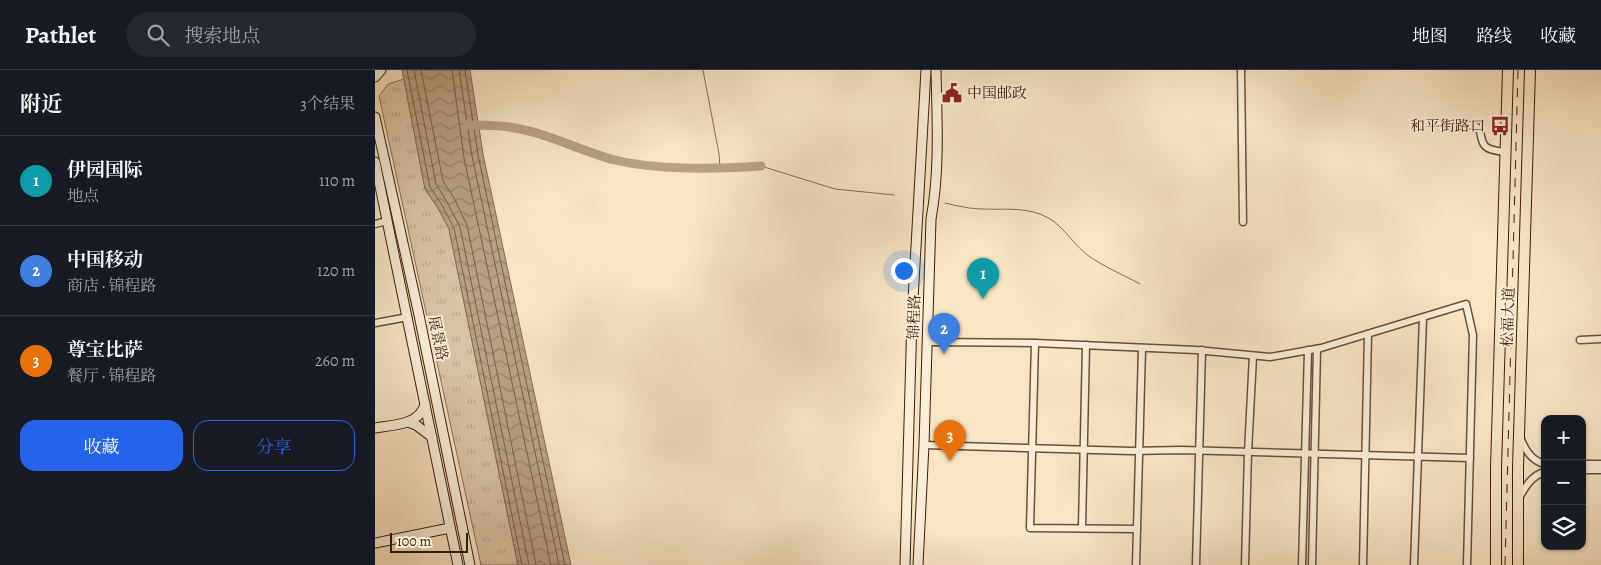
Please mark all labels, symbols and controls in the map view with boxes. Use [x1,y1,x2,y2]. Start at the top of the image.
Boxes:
search box [126,12,476,57]
text: Pathlet [25,19,96,51]
icon: search [144,21,172,49]
text: 搜索地点 [184,23,260,49]
text: 地图 [1412,24,1448,48]
text: 路线 [1476,24,1512,48]
text: 收藏 [1540,24,1576,48]
public building icon: 中国邮政 [941,82,963,104]
place label: 中国邮政 [967,83,1027,103]
text: 附近 [20,90,62,118]
text: 3个结果 [300,93,355,115]
bus stop icon: 和平街路口 [1489,115,1511,137]
place label: 和平街路口 [1410,116,1485,136]
text: 伊园国际 [67,157,143,183]
text: 1 [33,170,39,192]
text: 110 m [319,170,355,192]
text: 地点 [67,185,99,207]
text: 中国移动 [67,247,143,273]
your location [891,258,917,284]
pin: 1 [967,258,999,299]
text: 2 [32,260,40,282]
text: 120 m [317,260,355,282]
text: 商店 · 锦程路 [67,275,157,297]
street label: 松福大道 [1497,287,1519,347]
street label: 锦程路 [903,294,925,340]
pin: 2 [928,313,960,354]
street label: 展景路 [424,314,452,362]
text: 尊宝比萨 [67,337,143,363]
text: 3 [33,350,39,372]
text: 260 m [315,350,355,372]
text: 餐厅 · 锦程路 [67,365,157,387]
map controls [1541,415,1586,550]
button: + [1541,415,1586,460]
button: 收藏 [20,420,183,471]
button: 分享 [193,420,355,471]
pin: 3 [934,420,966,461]
button: − [1541,460,1586,505]
button: layers [1541,505,1586,550]
scale bar [390,530,467,553]
text: 100 m [397,532,431,551]

